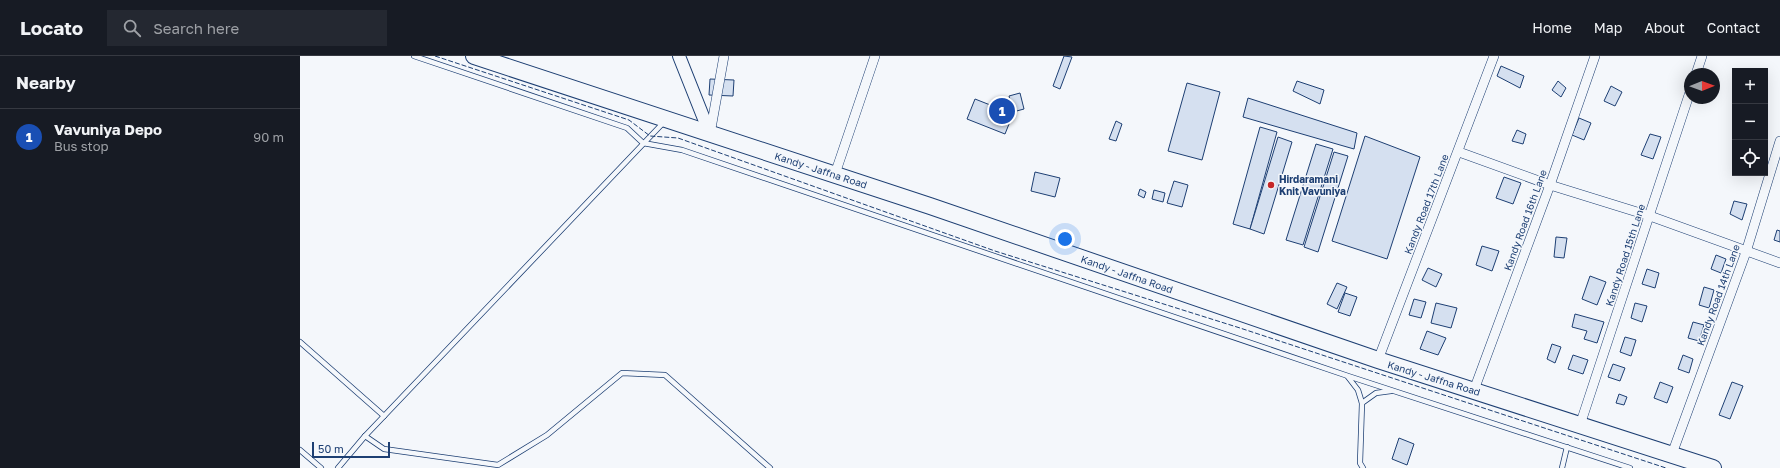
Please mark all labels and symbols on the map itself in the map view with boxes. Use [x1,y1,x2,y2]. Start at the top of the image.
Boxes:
north arrow [1684,68,1720,104]
pin: 1 [989,96,1015,126]
street label: Kandy - Jaffna Road [773,149,869,191]
street label: Kandy Road 17th Lane [1401,152,1451,256]
street label: Kandy Road 16th Lane [1501,168,1549,272]
place label: Hirdaramani Knit Vavuniya [1279,173,1346,197]
marker: Hirdaramani Knit Vavuniya [1266,180,1276,190]
street label: Kandy Road 15th Lane [1603,202,1647,308]
your location [1055,229,1075,249]
street label: Kandy Road 14th Lane [1694,243,1742,347]
street label: Kandy - Jaffna Road [1079,253,1175,295]
street label: Kandy - Jaffna Road [1386,358,1482,398]
scale bar [312,440,390,459]

